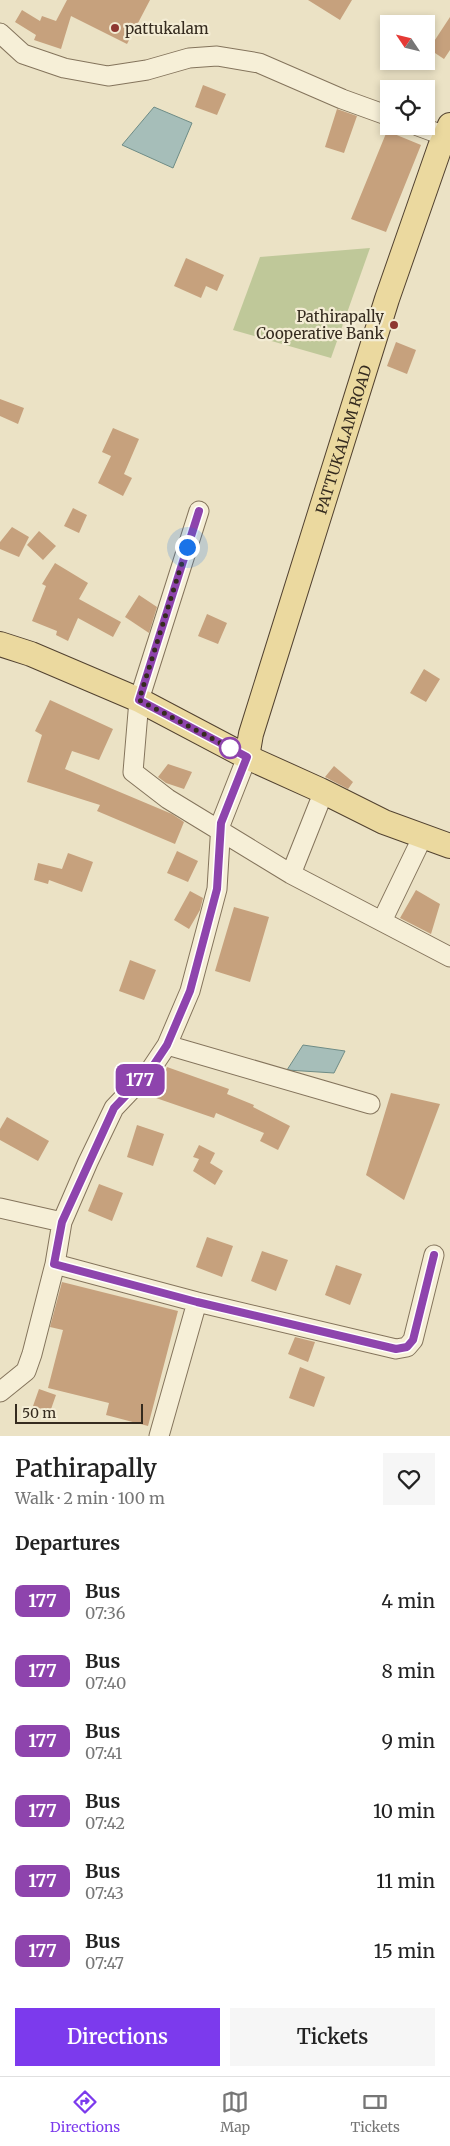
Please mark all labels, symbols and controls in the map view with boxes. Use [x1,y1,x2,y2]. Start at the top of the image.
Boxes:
north arrow [380,15,435,70]
map controls [380,15,435,135]
place label: pattukalam [125,19,209,38]
marker: pattukalam [109,22,121,34]
button: locate [380,80,435,135]
place label: Pathirapally Cooperative Bank [256,307,384,343]
marker: Pathirapally Cooperative Bank [388,319,400,331]
street label: PATTUKALAM ROAD [311,363,375,516]
your location [175,535,200,560]
unlabelled marker [219,737,241,759]
line badge: 177 [111,1064,169,1096]
text: 177 [126,1068,154,1091]
scale bar [15,1401,142,1424]
text: 50 m [22,1404,56,1422]
text: Pathirapally [15,1453,157,1484]
button: heart [383,1453,435,1505]
text: Walk · 2 min · 100 m [15,1488,165,1508]
text: Departures [15,1531,120,1555]
text: Bus [85,1579,120,1603]
text: 177 [28,1589,57,1612]
text: 4 min [381,1589,435,1613]
text: 07:36 [85,1603,125,1623]
text: Bus [85,1649,120,1673]
text: 177 [28,1659,57,1682]
text: 8 min [382,1659,435,1683]
text: 07:40 [85,1673,126,1693]
text: Bus [85,1719,120,1743]
text: 177 [28,1729,57,1752]
text: 9 min [381,1729,435,1753]
text: 07:41 [85,1743,122,1763]
text: Bus [85,1789,120,1813]
text: 177 [28,1799,57,1822]
text: 10 min [373,1799,435,1823]
text: 07:42 [85,1813,125,1833]
text: Bus [85,1859,120,1883]
text: 177 [28,1869,57,1892]
text: 11 min [376,1869,435,1893]
text: 07:43 [85,1883,124,1903]
text: Bus [85,1929,120,1953]
text: 177 [28,1939,57,1962]
text: 15 min [374,1939,435,1963]
text: 07:47 [85,1953,124,1973]
button: Directions [15,2008,220,2066]
button: Tickets [230,2008,435,2066]
tab: Directions [50,2088,120,2136]
tab: Map [220,2088,250,2136]
tab: Tickets [350,2088,400,2136]

